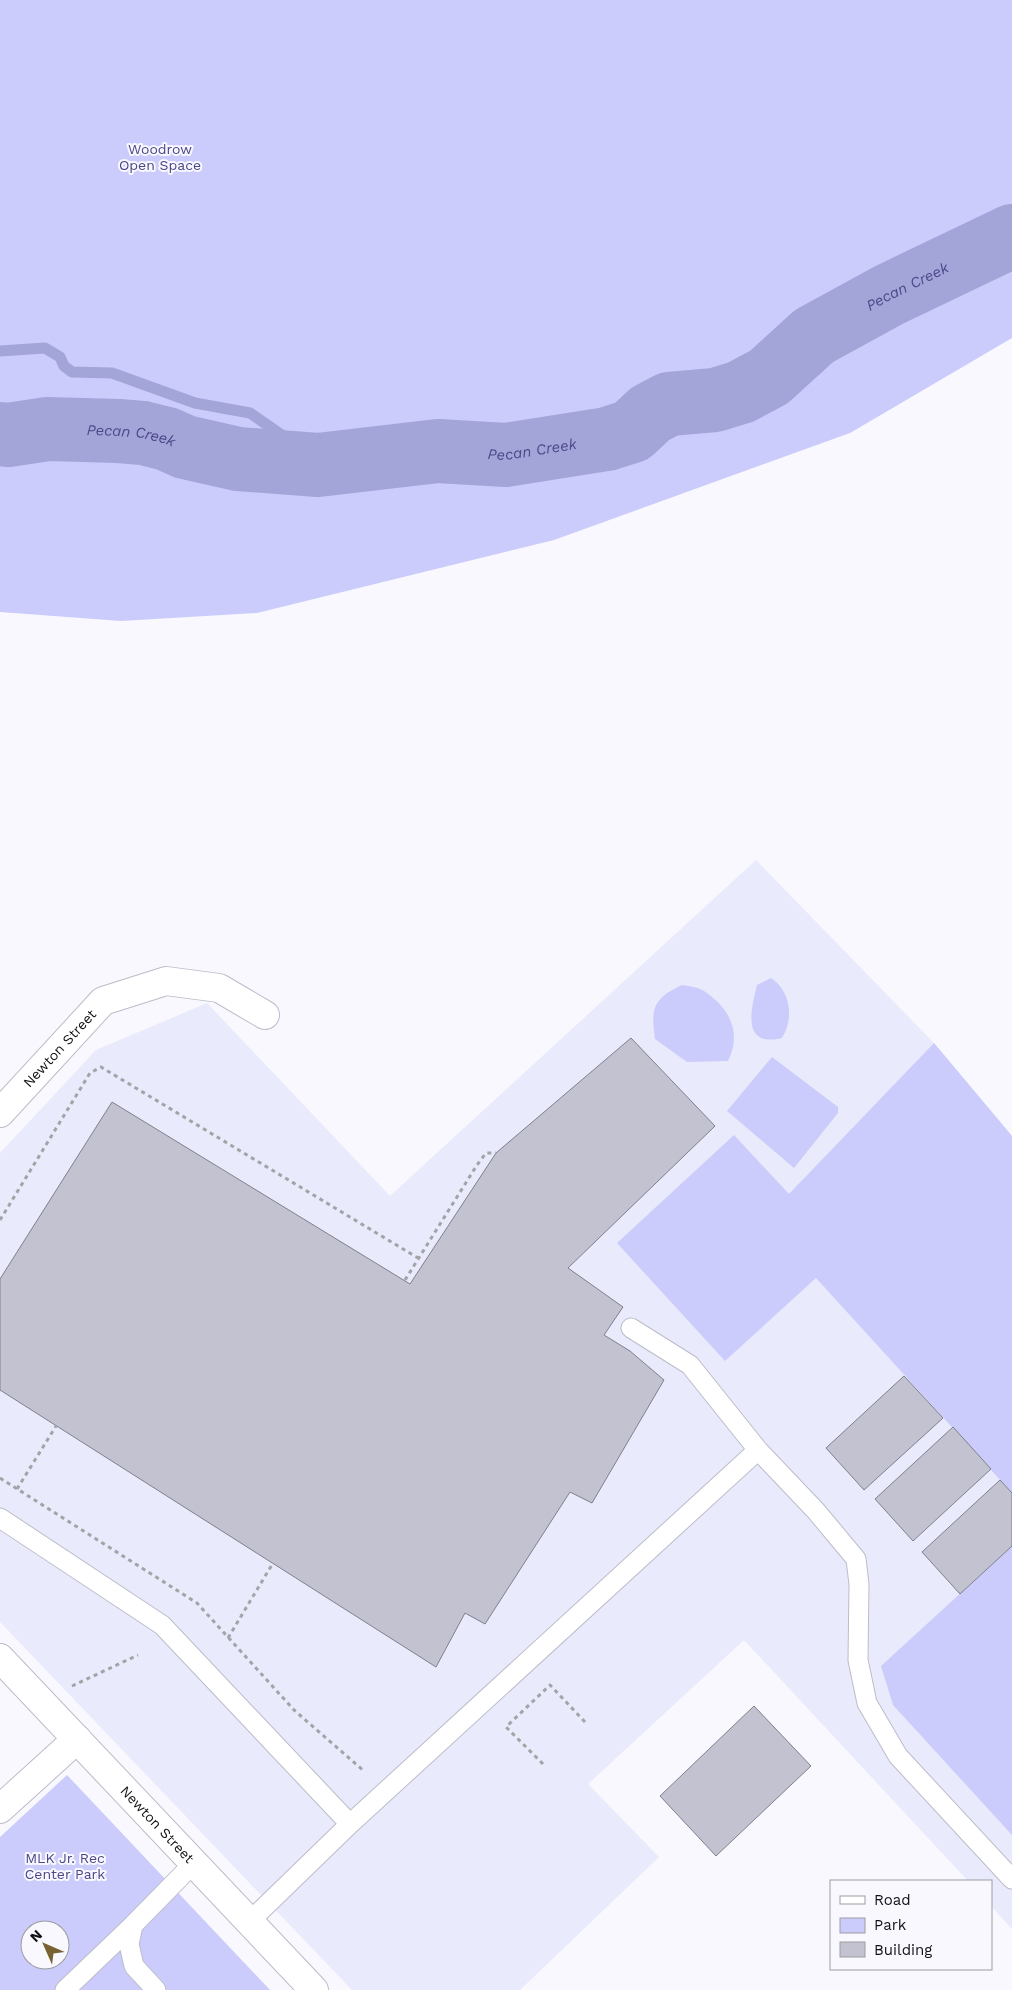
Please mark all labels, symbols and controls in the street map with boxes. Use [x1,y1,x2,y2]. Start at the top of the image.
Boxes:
park label: Woodrow Open Space [119,141,201,173]
water label: Pecan Creek [863,258,952,315]
water label: Pecan Creek [86,421,179,451]
water label: Pecan Creek [487,435,579,464]
street label: Newton Street [20,1006,99,1090]
street label: Newton Street [117,1783,198,1866]
park label: MLK Jr. Rec Center Park [25,1850,105,1882]
legend [830,1880,992,1970]
text: Road [874,1891,911,1909]
text: Park [874,1916,907,1934]
north arrow [20,1920,70,1970]
text: N [26,1926,45,1945]
text: Building [874,1941,932,1959]

